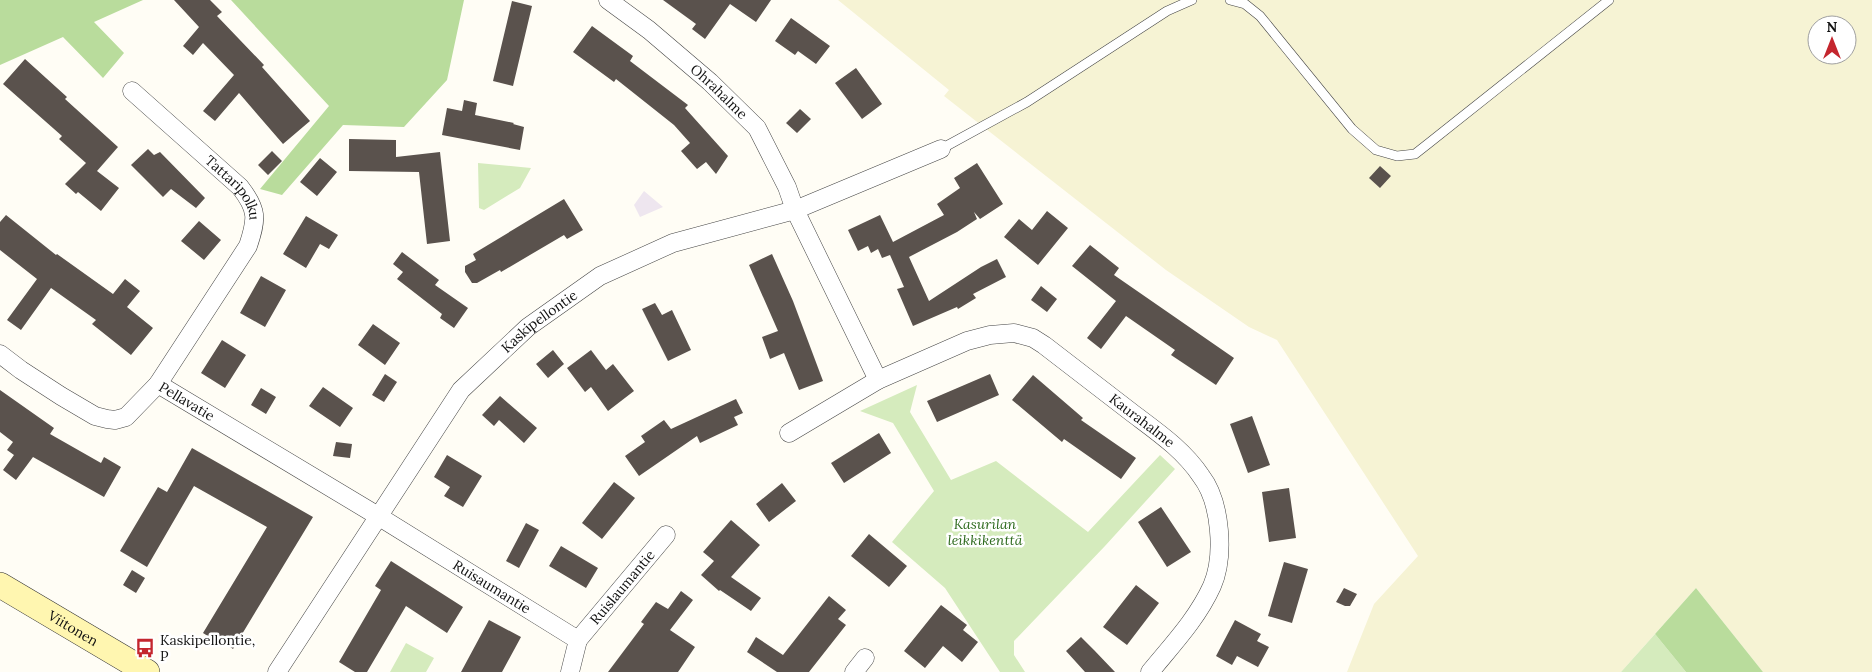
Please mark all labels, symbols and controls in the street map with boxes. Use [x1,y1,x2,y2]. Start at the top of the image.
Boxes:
north arrow [1807,15,1857,65]
text: N [1827,18,1838,36]
street label: Ohrahalme [687,60,752,123]
street label: Tattaripolku [201,151,263,221]
street label: Kaskipellontie [497,286,581,357]
street label: Pellavatie [156,378,218,425]
street label: Kaurahalme [1106,390,1179,452]
park label: Kasurilan leikkikenttä [948,515,1023,549]
street label: Ruislaumantie [586,546,659,628]
street label: Ruisaumantie [450,556,535,618]
street label: Viitonen [44,606,102,650]
place label: Kaskipellontie, P [160,631,255,665]
bus stop icon: Kaskipellontie, P [134,637,156,659]

